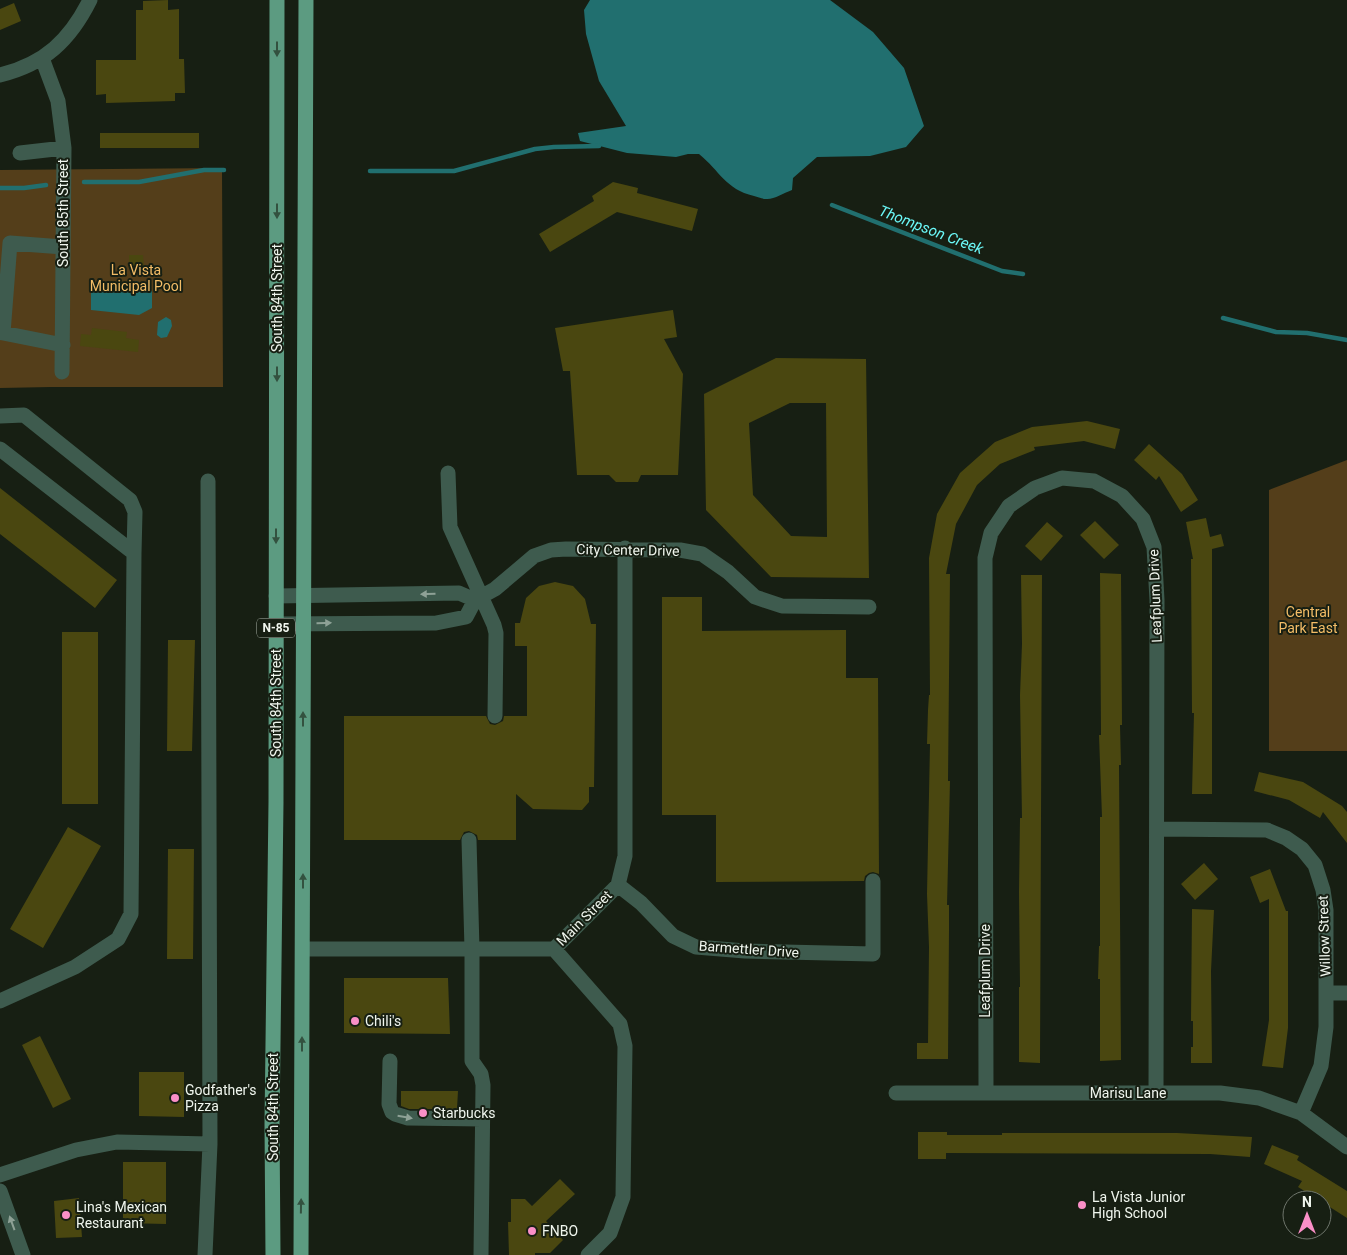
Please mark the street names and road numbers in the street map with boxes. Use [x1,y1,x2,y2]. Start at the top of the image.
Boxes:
street label: South 85th Street [55,158,71,267]
street label: South 84th Street [269,243,285,352]
street label: City Center Drive [576,541,680,559]
street label: Leafplum Drive [1145,549,1165,643]
road number: N-85 [257,618,295,638]
street label: South 84th Street [268,648,284,757]
street label: Main Street [553,887,615,949]
street label: Willow Street [1315,895,1333,977]
street label: Leafplum Drive [977,924,993,1018]
street label: Barmettler Drive [698,938,800,960]
street label: South 84th Street [265,1052,281,1161]
street label: Marisu Lane [1090,1085,1166,1101]

